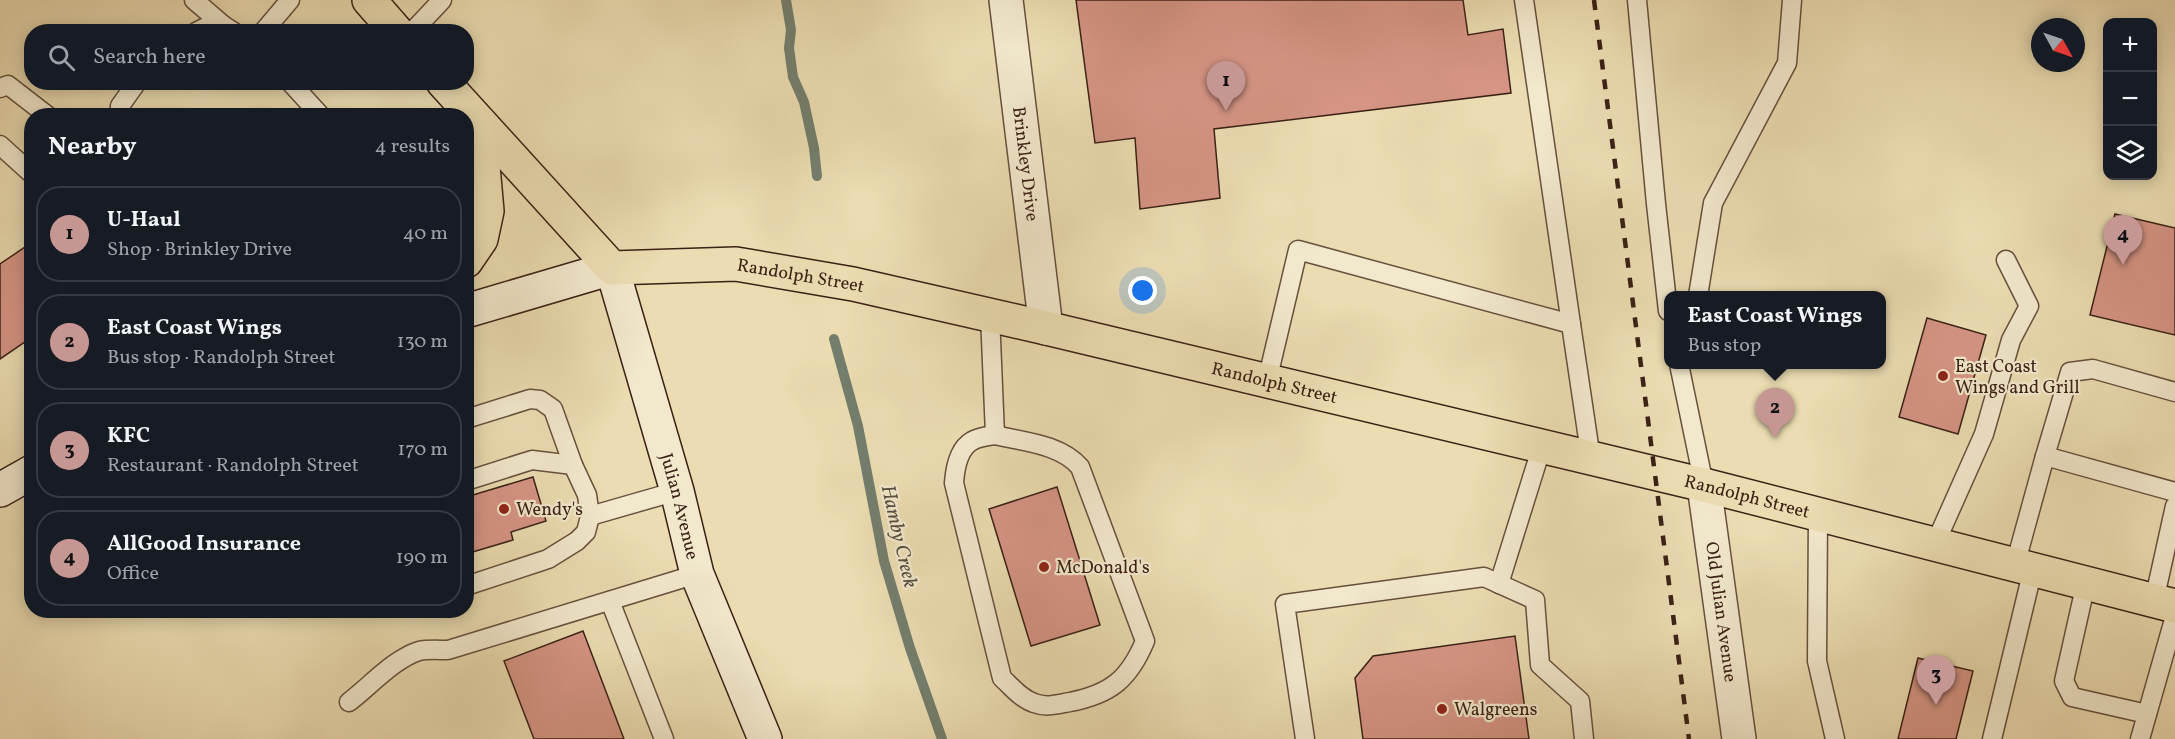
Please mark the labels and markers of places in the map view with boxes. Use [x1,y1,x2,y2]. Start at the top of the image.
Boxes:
pin: 1 [1206,62,1246,111]
pin: 4 [2104,216,2142,265]
place label: East Coast Wings and Grill [1955,355,2080,401]
marker: East Coast Wings and Grill [1936,369,1950,383]
pin: 2 [1756,388,1794,438]
place label: Wendy's [516,498,583,523]
marker: Wendy's [497,502,511,516]
place label: McDonald's [1056,556,1150,581]
marker: McDonald's [1037,560,1051,574]
pin: 3 [1916,656,1956,705]
place label: Walgreens [1454,698,1537,723]
marker: Walgreens [1435,702,1449,716]

